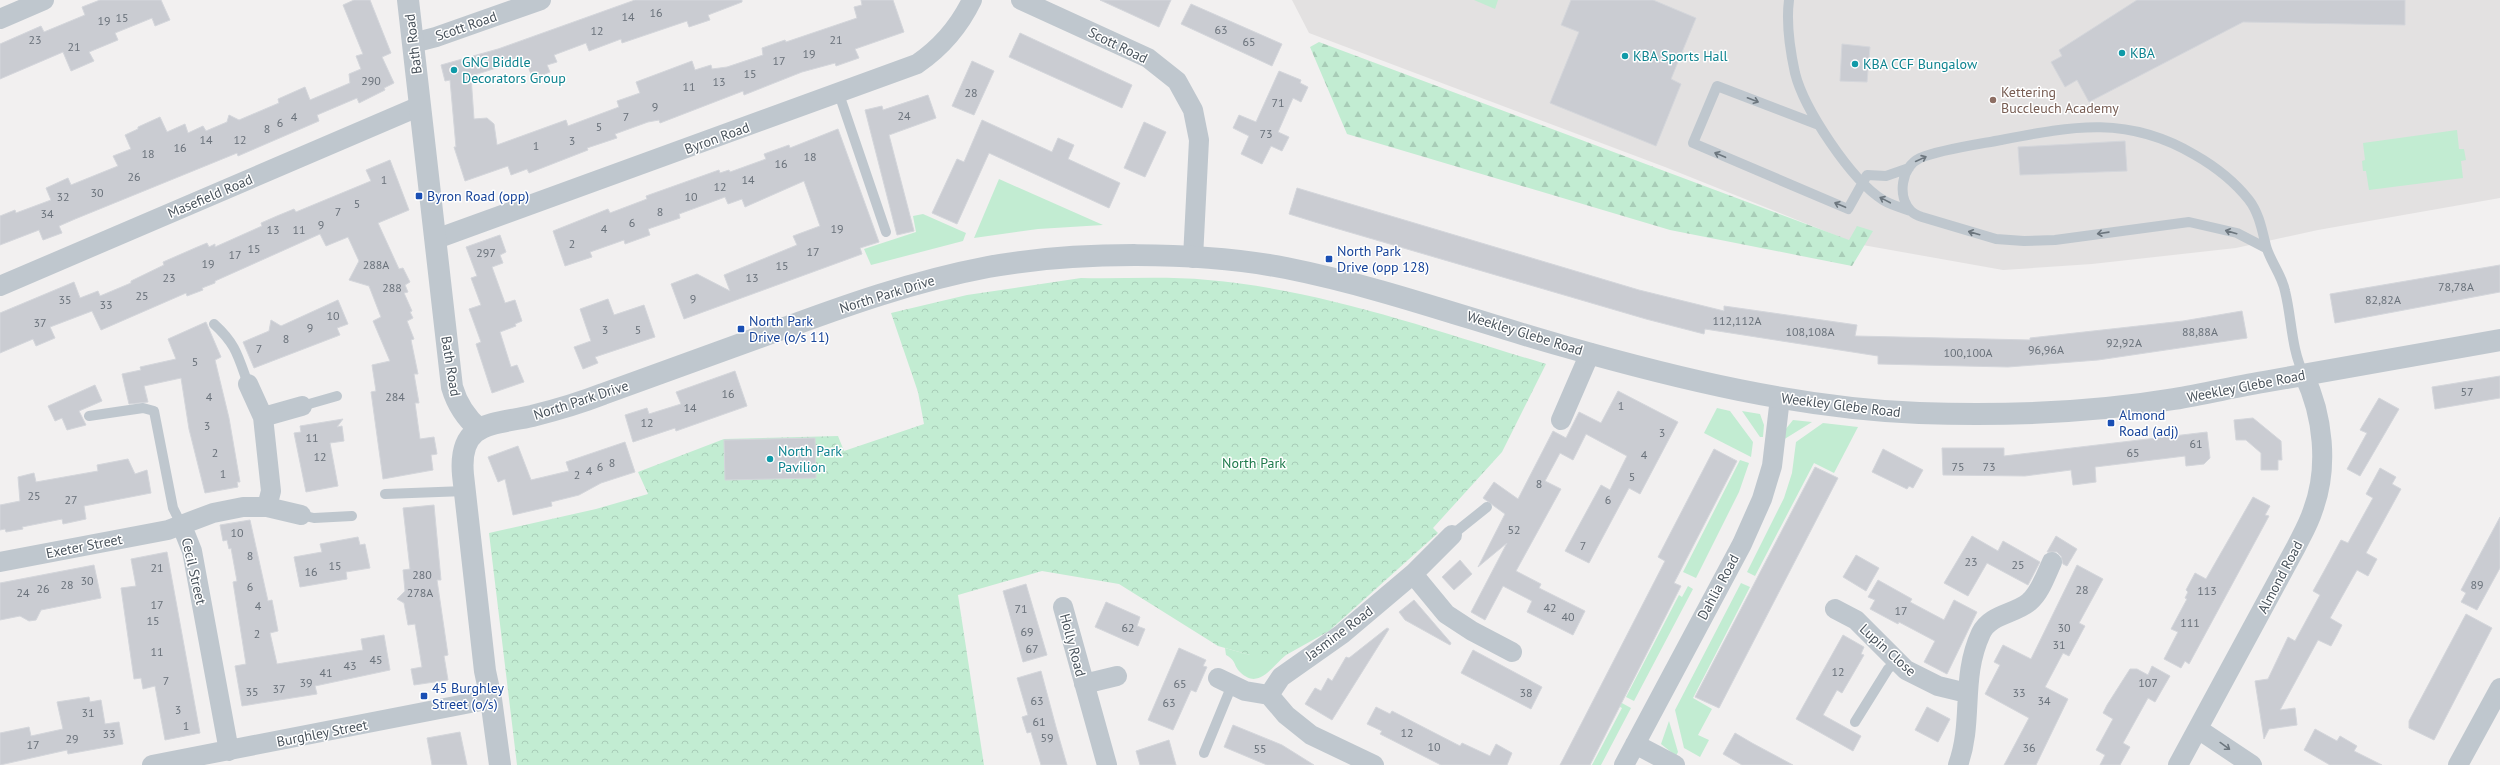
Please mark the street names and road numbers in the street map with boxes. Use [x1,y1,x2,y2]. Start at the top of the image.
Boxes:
street label: Scott Road [433,7,499,45]
street label: Bath Road [400,13,426,75]
street label: Scott Road [1085,23,1151,67]
street label: Byron Road [682,118,752,158]
street label: Masefield Road [165,170,255,222]
street label: North Park Drive [837,271,937,317]
street label: Weekley Glebe Road [1465,307,1585,359]
street label: Bath Road [437,335,465,397]
street label: Weekley Glebe Road [2185,366,2307,406]
street label: North Park Drive [531,376,631,424]
street label: Weekley Glebe Road [1780,389,1902,421]
street label: Exeter Street [44,530,124,562]
street label: Cecil Street [178,536,210,606]
street label: Almond Road [2253,538,2307,616]
street label: Dahlia Road [1693,551,1743,623]
street label: Jasmine Road [1301,602,1376,665]
street label: Holly Road [1056,612,1090,678]
street label: Lupin Close [1856,620,1920,680]
street label: Burghley Street [275,715,369,751]

